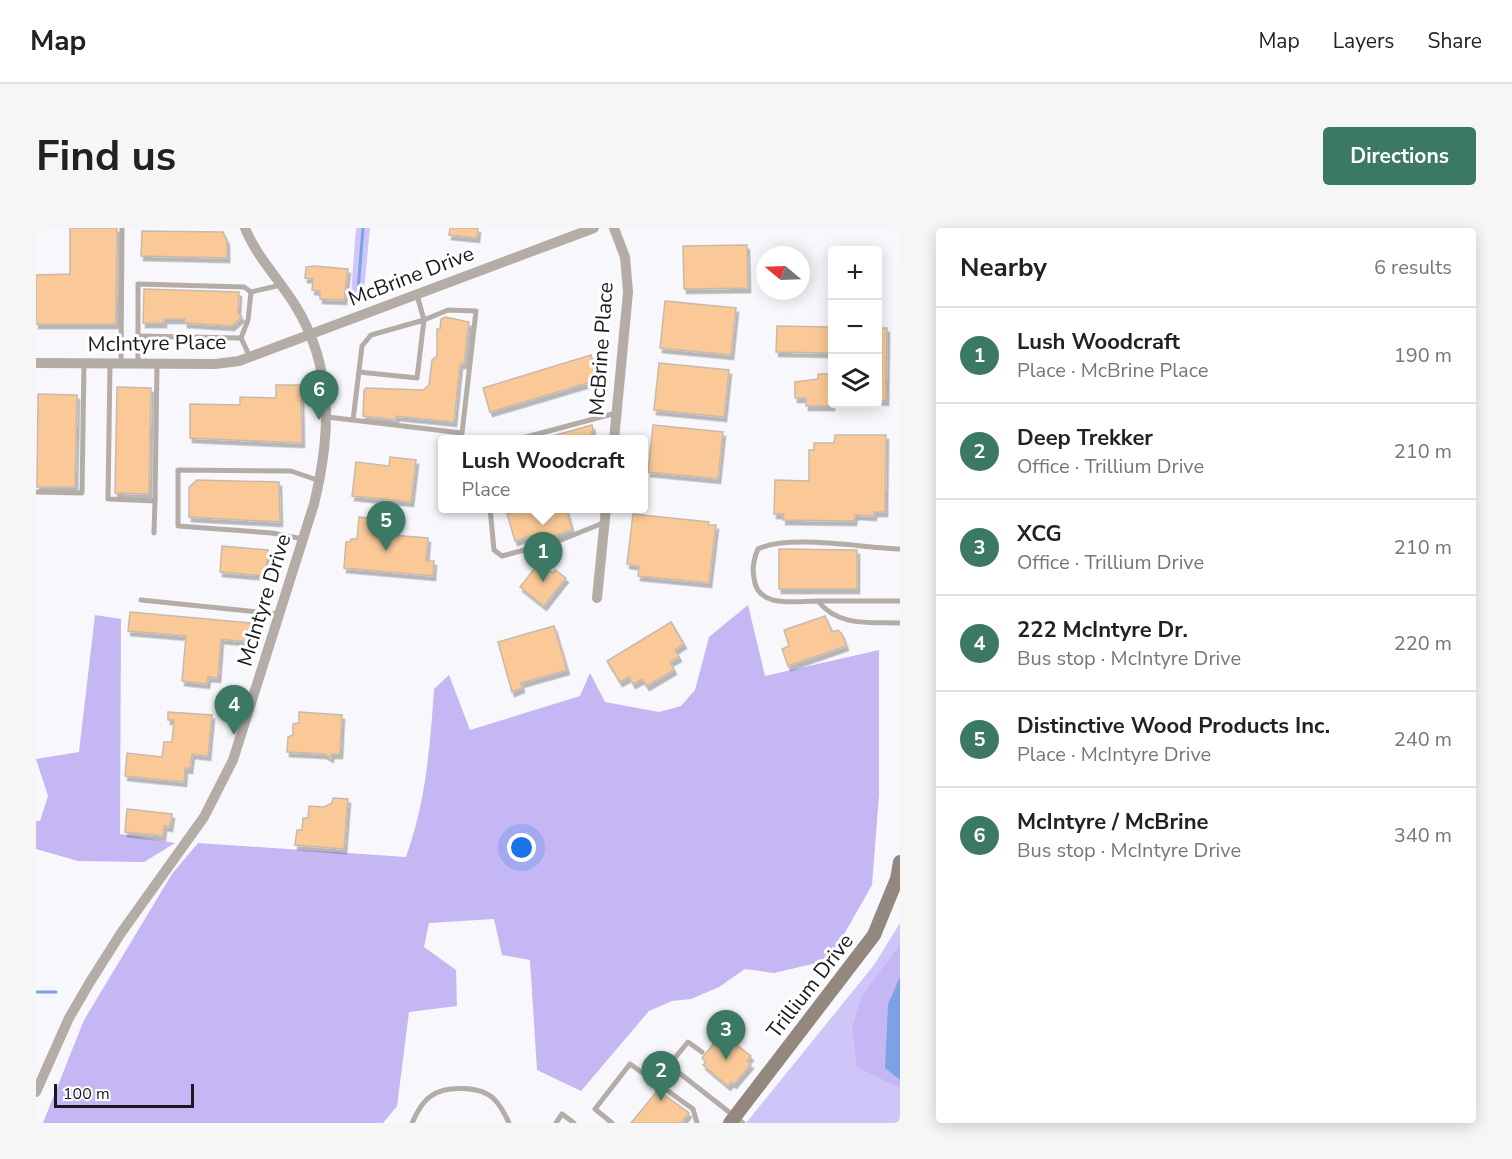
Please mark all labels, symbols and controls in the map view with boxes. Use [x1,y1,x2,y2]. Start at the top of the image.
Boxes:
text: Map [30,22,86,60]
text: Map [1258,27,1300,55]
text: Layers [1333,27,1394,55]
text: Share [1427,27,1482,55]
button: Directions [1323,127,1476,185]
text: Find us [36,128,176,185]
street label: McBrine Drive [344,239,478,313]
north arrow [756,246,810,300]
map controls [828,246,882,408]
button: + [828,246,882,300]
text: Nearby [960,250,1047,285]
text: 6 results [1374,254,1452,281]
street label: McBrine Place [582,281,620,417]
button: − [828,300,882,354]
text: Lush Woodcraft [1017,327,1180,357]
street label: McIntyre Place [87,328,227,358]
text: 1 [974,342,986,369]
text: 190 m [1394,342,1452,369]
button: layers [828,354,882,408]
text: Place · McBrine Place [1017,357,1208,384]
pin: 6 [300,370,338,420]
text: Deep Trekker [1017,423,1153,453]
popup [438,435,648,513]
text: 2 [974,438,986,465]
text: 210 m [1394,438,1452,465]
text: Lush Woodcraft [462,446,624,476]
text: Office · Trillium Drive [1017,453,1204,480]
text: Place [462,476,510,503]
pin: 5 [366,502,406,551]
text: XCG [1017,519,1062,549]
street label: McIntyre Drive [231,530,297,670]
pin: 1 [524,532,562,582]
text: 3 [974,534,986,561]
text: 210 m [1394,534,1452,561]
text: Office · Trillium Drive [1017,549,1204,576]
text: 222 McIntyre Dr. [1017,615,1188,645]
text: 4 [974,630,986,657]
text: 220 m [1394,630,1452,657]
text: Bus stop · McIntyre Drive [1017,645,1241,672]
pin: 4 [214,686,254,735]
text: Distinctive Wood Products Inc. [1017,711,1330,741]
text: 5 [974,726,986,753]
text: 240 m [1394,726,1452,753]
text: Place · McIntyre Drive [1017,741,1211,768]
text: McIntyre / McBrine [1017,807,1209,837]
text: 6 [974,822,986,849]
text: 340 m [1394,822,1452,849]
your location [507,833,536,862]
text: Bus stop · McIntyre Drive [1017,837,1241,864]
street label: Trillium Drive [760,928,860,1044]
pin: 3 [706,1010,746,1060]
pin: 2 [642,1052,680,1101]
scale bar [54,1081,194,1108]
text: 100 m [63,1083,110,1105]

